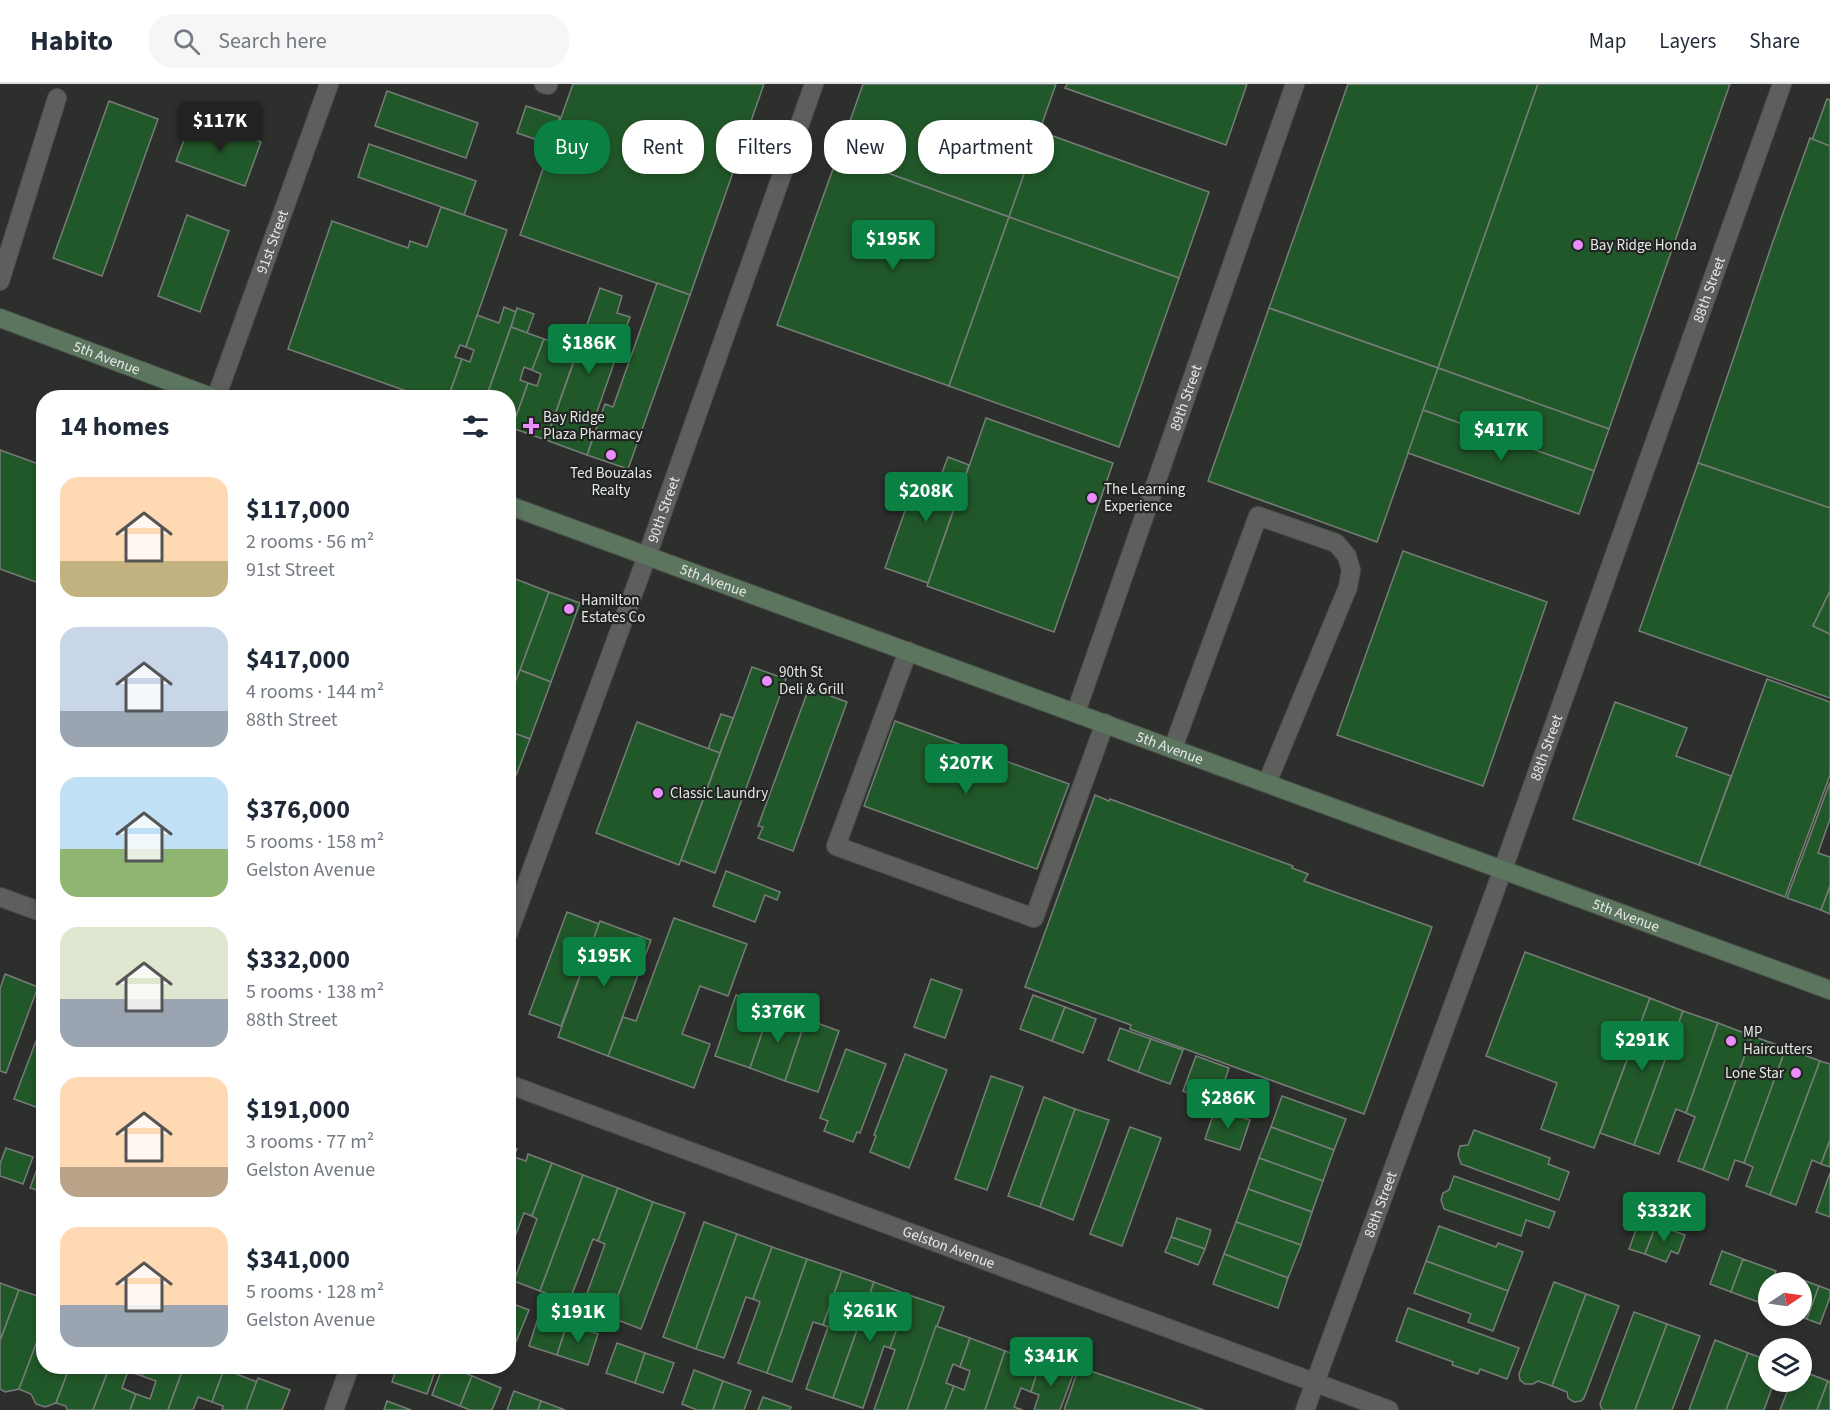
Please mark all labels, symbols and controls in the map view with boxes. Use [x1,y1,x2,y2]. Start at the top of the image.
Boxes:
search box [149,14,569,68]
text: Habito [30,21,113,61]
icon: search [170,25,203,58]
text: Search here [218,25,327,57]
text: Map [1589,26,1626,56]
text: Layers [1659,26,1716,56]
text: Share [1749,26,1800,56]
pin: $117K [178,102,262,153]
text: $117K [193,107,247,135]
chip: Buy [534,120,610,174]
chip: Rent [622,120,704,174]
chip: Filters [716,120,812,174]
chip: New [824,120,906,174]
chip: Apartment [918,120,1054,174]
street label: 91st Street [252,207,294,277]
pin: $195K [851,220,935,271]
text: $195K [866,225,920,253]
place label: Bay Ridge Honda [1590,235,1697,256]
marker: Bay Ridge Honda [1571,238,1585,252]
street label: 88th Street [1688,254,1731,326]
pin: $186K [547,324,631,375]
text: $186K [562,329,616,357]
street label: 5th Avenue [70,336,143,380]
street label: 89th Street [1165,362,1207,434]
place label: Bay Ridge Plaza Pharmacy [543,407,643,445]
text: 14 homes [60,408,169,445]
icon: filters [459,410,492,443]
pin: $417K [1459,411,1543,462]
text: $417K [1474,416,1528,444]
marker: Bay Ridge Plaza Pharmacy [524,419,538,433]
marker: Ted Bouzalas Realty [604,448,618,462]
place label: Ted Bouzalas Realty [570,463,652,501]
pin: $208K [884,472,968,523]
street label: 90th Street [643,474,685,546]
text: $208K [899,477,953,505]
place label: The Learning Experience [1104,479,1186,517]
text: $117,000 [246,491,350,528]
marker: The Learning Experience [1085,491,1099,505]
icon: home [108,501,180,573]
text: 2 rooms · 56 m² [246,528,374,556]
text: 91st Street [246,556,335,584]
street label: 5th Avenue [677,559,750,603]
place label: Hamilton Estates Co [581,590,645,628]
marker: Hamilton Estates Co [562,602,576,616]
text: $417,000 [246,641,350,678]
icon: home [108,651,180,723]
place label: 90th St Deli & Grill [779,662,844,700]
marker: 90th St Deli & Grill [760,674,774,688]
text: 4 rooms · 144 m² [246,678,384,706]
text: 88th Street [246,706,338,734]
street label: 88th Street [1525,712,1568,784]
street label: 5th Avenue [1133,726,1206,770]
pin: $207K [924,744,1008,795]
text: $207K [939,749,993,777]
place label: Classic Laundry [670,783,768,804]
marker: Classic Laundry [651,786,665,800]
text: $376,000 [246,791,350,828]
icon: home [108,801,180,873]
text: 5 rooms · 158 m² [246,828,384,856]
text: Gelston Avenue [246,856,375,884]
street label: 5th Avenue [1589,894,1662,938]
pin: $195K [562,937,646,988]
text: $332,000 [246,941,350,978]
text: $195K [577,942,631,970]
icon: home [108,951,180,1023]
text: 5 rooms · 138 m² [246,978,384,1006]
pin: $376K [736,993,820,1044]
text: $376K [751,998,805,1026]
text: 88th Street [246,1006,338,1034]
pin: $291K [1600,1021,1684,1072]
place label: MP Haircutters [1743,1022,1813,1060]
text: $291K [1615,1026,1669,1054]
marker: MP Haircutters [1724,1034,1738,1048]
place label: Lone Star [1725,1063,1785,1084]
marker: Lone Star [1789,1066,1803,1080]
pin: $286K [1186,1079,1270,1130]
text: $286K [1201,1084,1255,1112]
text: $191,000 [246,1091,350,1128]
icon: home [108,1101,180,1173]
text: 3 rooms · 77 m² [246,1128,374,1156]
text: Gelston Avenue [246,1156,375,1184]
street label: 88th Street [1359,1169,1402,1240]
pin: $332K [1622,1192,1706,1243]
text: $332K [1637,1197,1691,1225]
street label: Gelston Avenue [899,1221,998,1274]
text: $341,000 [246,1241,350,1278]
icon: home [108,1251,180,1323]
north arrow [1758,1272,1812,1326]
map controls [1758,1272,1812,1392]
text: 5 rooms · 128 m² [246,1278,384,1306]
pin: $261K [828,1292,912,1343]
pin: $191K [536,1293,620,1344]
text: $261K [843,1297,897,1325]
text: $191K [551,1298,605,1326]
text: Gelston Avenue [246,1306,375,1334]
pin: $341K [1009,1337,1093,1388]
button: layers [1758,1338,1812,1392]
text: $341K [1024,1342,1078,1370]

